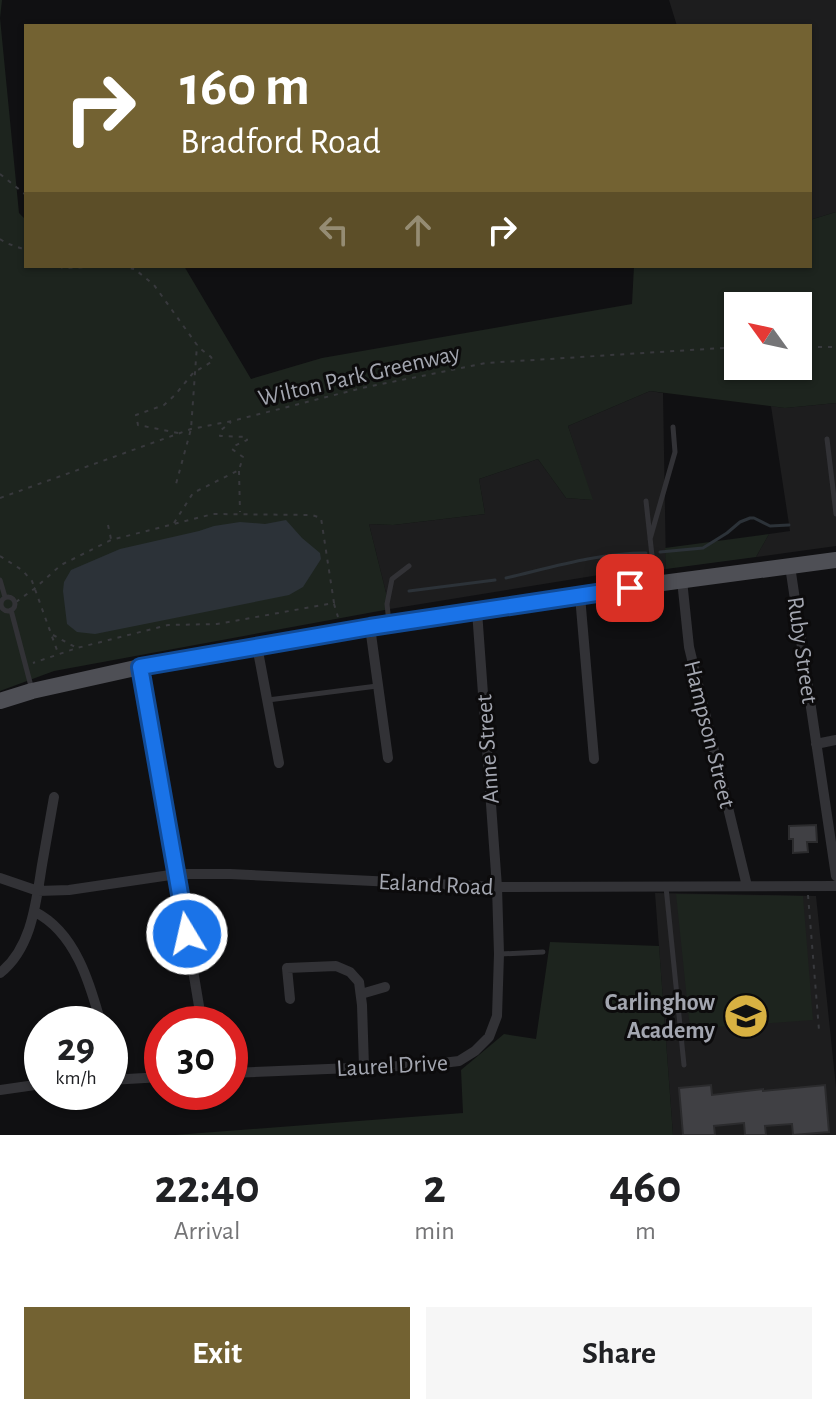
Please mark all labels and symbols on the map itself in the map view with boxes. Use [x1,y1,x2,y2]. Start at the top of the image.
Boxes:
north arrow [724,292,812,380]
street label: Wilton Park Greenway [256,341,462,411]
pin [596,554,664,622]
street label: Ruby Street [783,595,821,706]
street label: Hampson Street [679,658,739,811]
street label: Anne Street [472,693,504,804]
street label: Ealand Road [378,870,494,900]
position arrow [145,892,229,976]
place label: Carlinghow Academy [605,991,715,1043]
school or university icon: Carlinghow Academy [722,992,770,1040]
speed limit sign: 30 [144,1006,248,1110]
street label: Laurel Drive [336,1051,448,1081]

